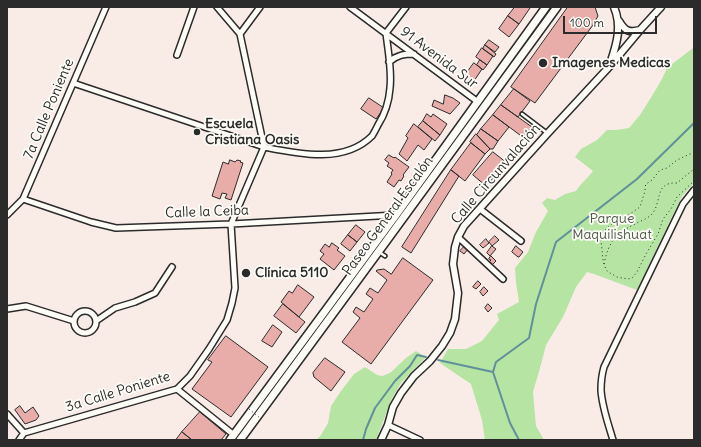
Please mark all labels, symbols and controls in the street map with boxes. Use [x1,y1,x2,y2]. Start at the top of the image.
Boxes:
scale bar [565,8,659,34]
text: 100 m [570,15,604,30]
street label: 91 Avenida Sur [397,23,481,93]
place label: Imagenes Medicas [552,55,670,71]
street label: 7a Calle Poniente [20,56,78,162]
marker: Imagenes Medicas [537,57,549,69]
place label: Escuela Cristiana Oasis [205,116,299,148]
street label: Calle Circunvalación [448,120,544,228]
marker: Escuela Cristiana Oasis [192,127,202,137]
street label: Paseo General Escalón [339,153,437,279]
street label: Calle la Ceiba [165,202,249,222]
park label: Parque Maquilishuat [572,211,652,244]
place label: Clínica 5110 [255,265,328,281]
marker: Clínica 5110 [240,267,252,279]
street label: 3a Calle Poniente [64,368,172,416]

